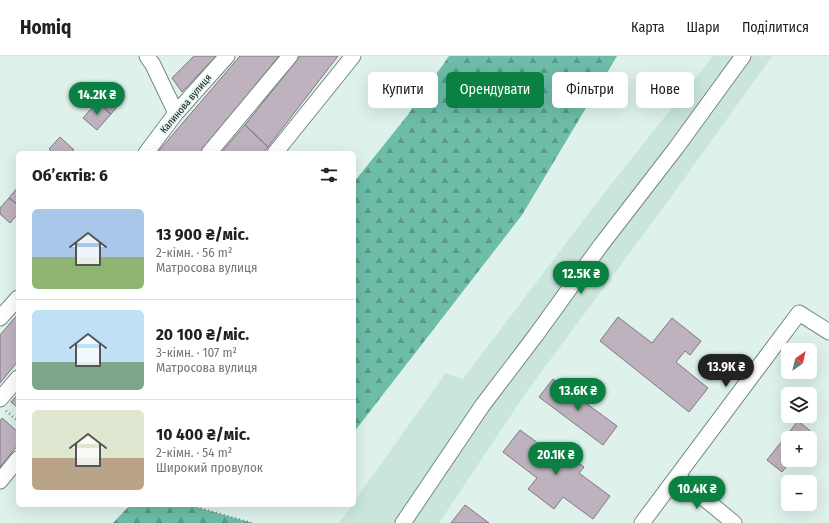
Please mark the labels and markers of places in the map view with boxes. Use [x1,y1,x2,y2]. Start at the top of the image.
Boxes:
pin: 14.2K ₴ [60,82,134,116]
pin: 12.5K ₴ [544,261,618,295]
pin: 13.9K ₴ [689,354,763,388]
pin: 13.6K ₴ [541,378,615,412]
pin: 20.1K ₴ [519,442,593,476]
pin: 10.4K ₴ [660,476,734,510]

